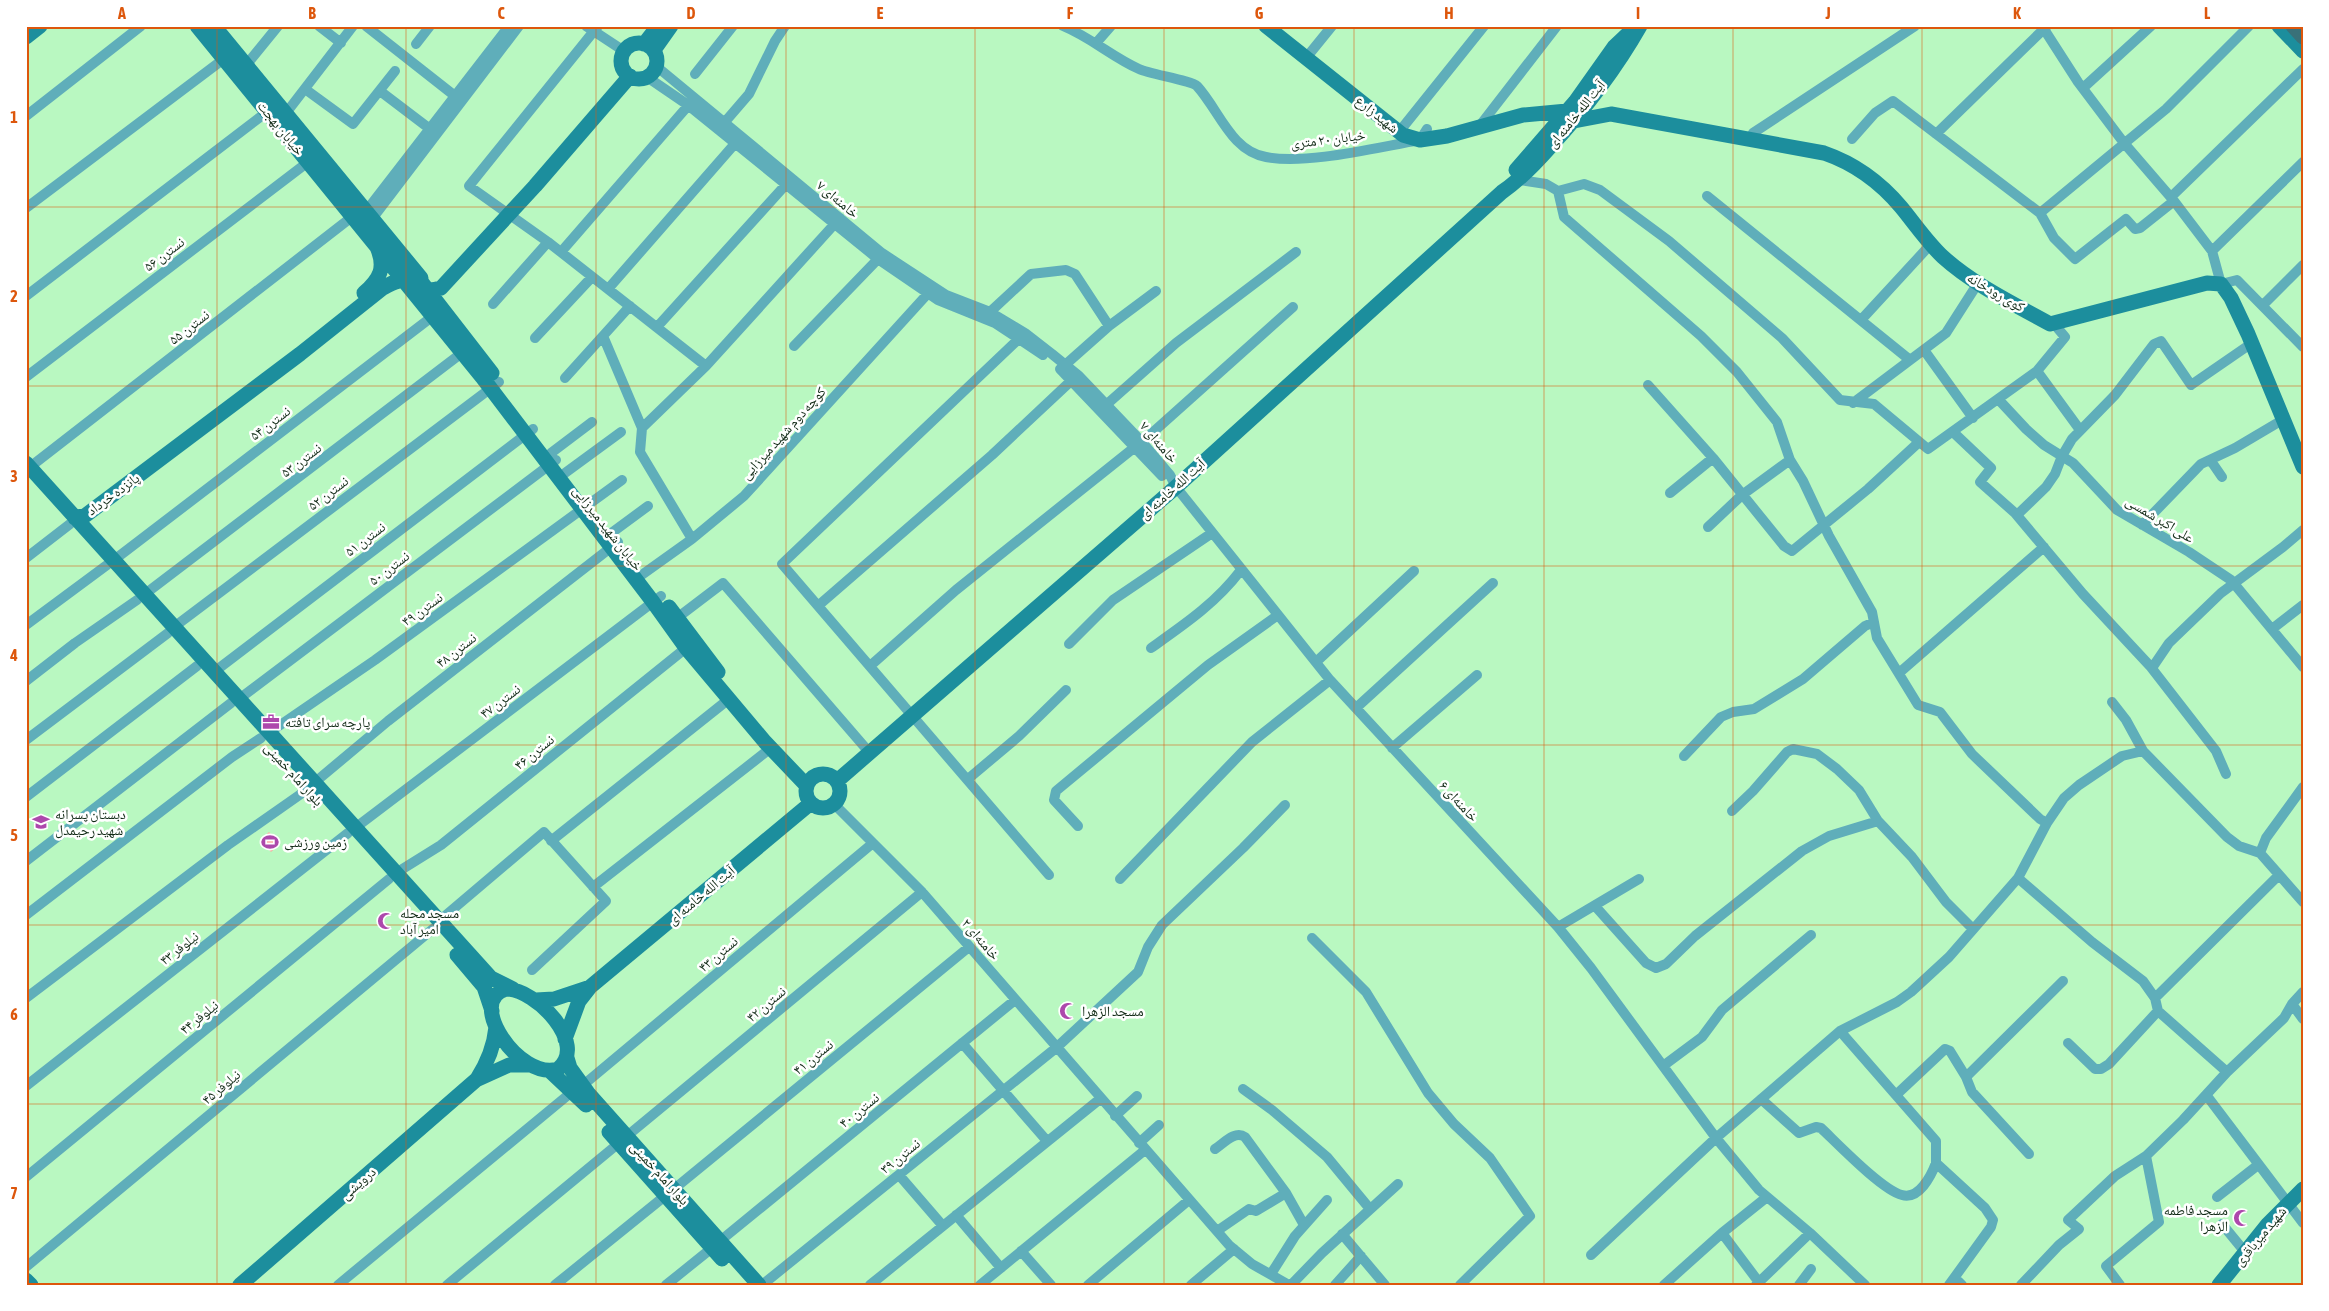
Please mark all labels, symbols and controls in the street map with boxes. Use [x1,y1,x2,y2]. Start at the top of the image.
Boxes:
text: A [117,4,126,22]
text: B [308,4,316,22]
text: C [497,4,505,22]
text: D [687,4,696,22]
text: E [877,4,884,22]
text: F [1067,4,1074,22]
text: G [1255,4,1264,22]
text: H [1444,4,1454,22]
text: I [1636,4,1640,22]
text: J [1824,4,1831,22]
text: K [2013,4,2021,22]
text: L [2204,4,2211,22]
street label: آیت الله خامنه ای [1544,77,1609,152]
street label: شهید زارع [1351,92,1402,138]
street label: خیابان بهجت [254,98,308,159]
text: 1 [10,108,18,126]
street label: خیابان ۲۰ متری [1290,126,1367,153]
street label: خامنه‌ای ۷ [813,177,862,222]
street label: نسترن ۵۶ [141,234,188,275]
street label: کوی رودخانه [1964,269,2028,316]
text: 2 [10,287,18,305]
street label: نسترن ۵۵ [166,306,213,348]
street label: کوچه دوم شهید میرزایی [737,383,830,484]
street label: نسترن ۵۴ [247,403,294,444]
street label: خامنه‌ای ۷ [1136,418,1181,467]
street label: نسترن ۵۳ [278,440,325,481]
street label: آیت الله خامنه ای [1136,455,1209,523]
text: 3 [10,467,18,485]
street label: پانزده خرداد [84,470,143,519]
street label: نسترن ۵۲ [305,473,352,514]
street label: خیابان شهید میرزایی [569,482,646,574]
street label: علی اکبر شمسی [2122,492,2197,546]
street label: نسترن ۵۱ [342,519,389,560]
street label: نسترن ۵۰ [366,548,413,589]
street label: نسترن ۴۹ [398,589,446,630]
street label: نسترن ۴۸ [433,629,480,671]
text: 4 [9,646,18,664]
street label: نسترن ۴۷ [477,681,524,722]
office icon: پارچه سرای تافته [261,712,281,732]
place label: پارچه سرای تافته [285,714,370,731]
street label: نسترن ۴۶ [511,731,558,774]
street label: بلوار امام خمینی [260,739,327,811]
street label: خامنه‌ای ۶ [1436,777,1482,825]
place label: دبستان پسرانه شهید رحیمدل [55,806,126,839]
school or university icon: دبستان پسرانه شهید رحیمدل [31,812,51,832]
text: 5 [10,826,18,844]
sports icon: زمین ورزشی [260,832,280,852]
place label: زمین ورزشی [284,834,347,851]
street label: آیت الله خامنه ای [664,862,739,928]
place label: مسجد محله امیر آباد [400,905,459,938]
mosque icon: مسجد محله امیر آباد [376,911,396,931]
street label: خامنه‌ای ۲ [958,915,1003,964]
street label: نیلوفر ۴۳ [156,928,202,969]
street label: نسترن ۴۳ [695,933,742,976]
street label: نسترن ۴۲ [743,983,790,1026]
street label: نیلوفر ۴۴ [177,997,222,1038]
mosque icon: مسجد الزهرا [1058,1001,1078,1021]
place label: مسجد الزهرا [1082,1003,1144,1020]
text: 6 [10,1005,18,1023]
street label: نسترن ۴۱ [790,1036,837,1079]
street label: نیلوفر ۴۵ [199,1066,244,1108]
street label: نسترن ۴۰ [836,1089,883,1132]
street label: نسترن ۳۹ [877,1135,924,1178]
street label: بلوار امام خمینی [626,1138,693,1210]
street label: درویشی [337,1163,380,1203]
text: 7 [10,1184,18,1202]
place label: مسجد فاطمه الزهرا [2164,1202,2228,1235]
street label: شهید میرباقری [2230,1203,2290,1270]
mosque icon: مسجد فاطمه الزهرا [2232,1208,2252,1228]

